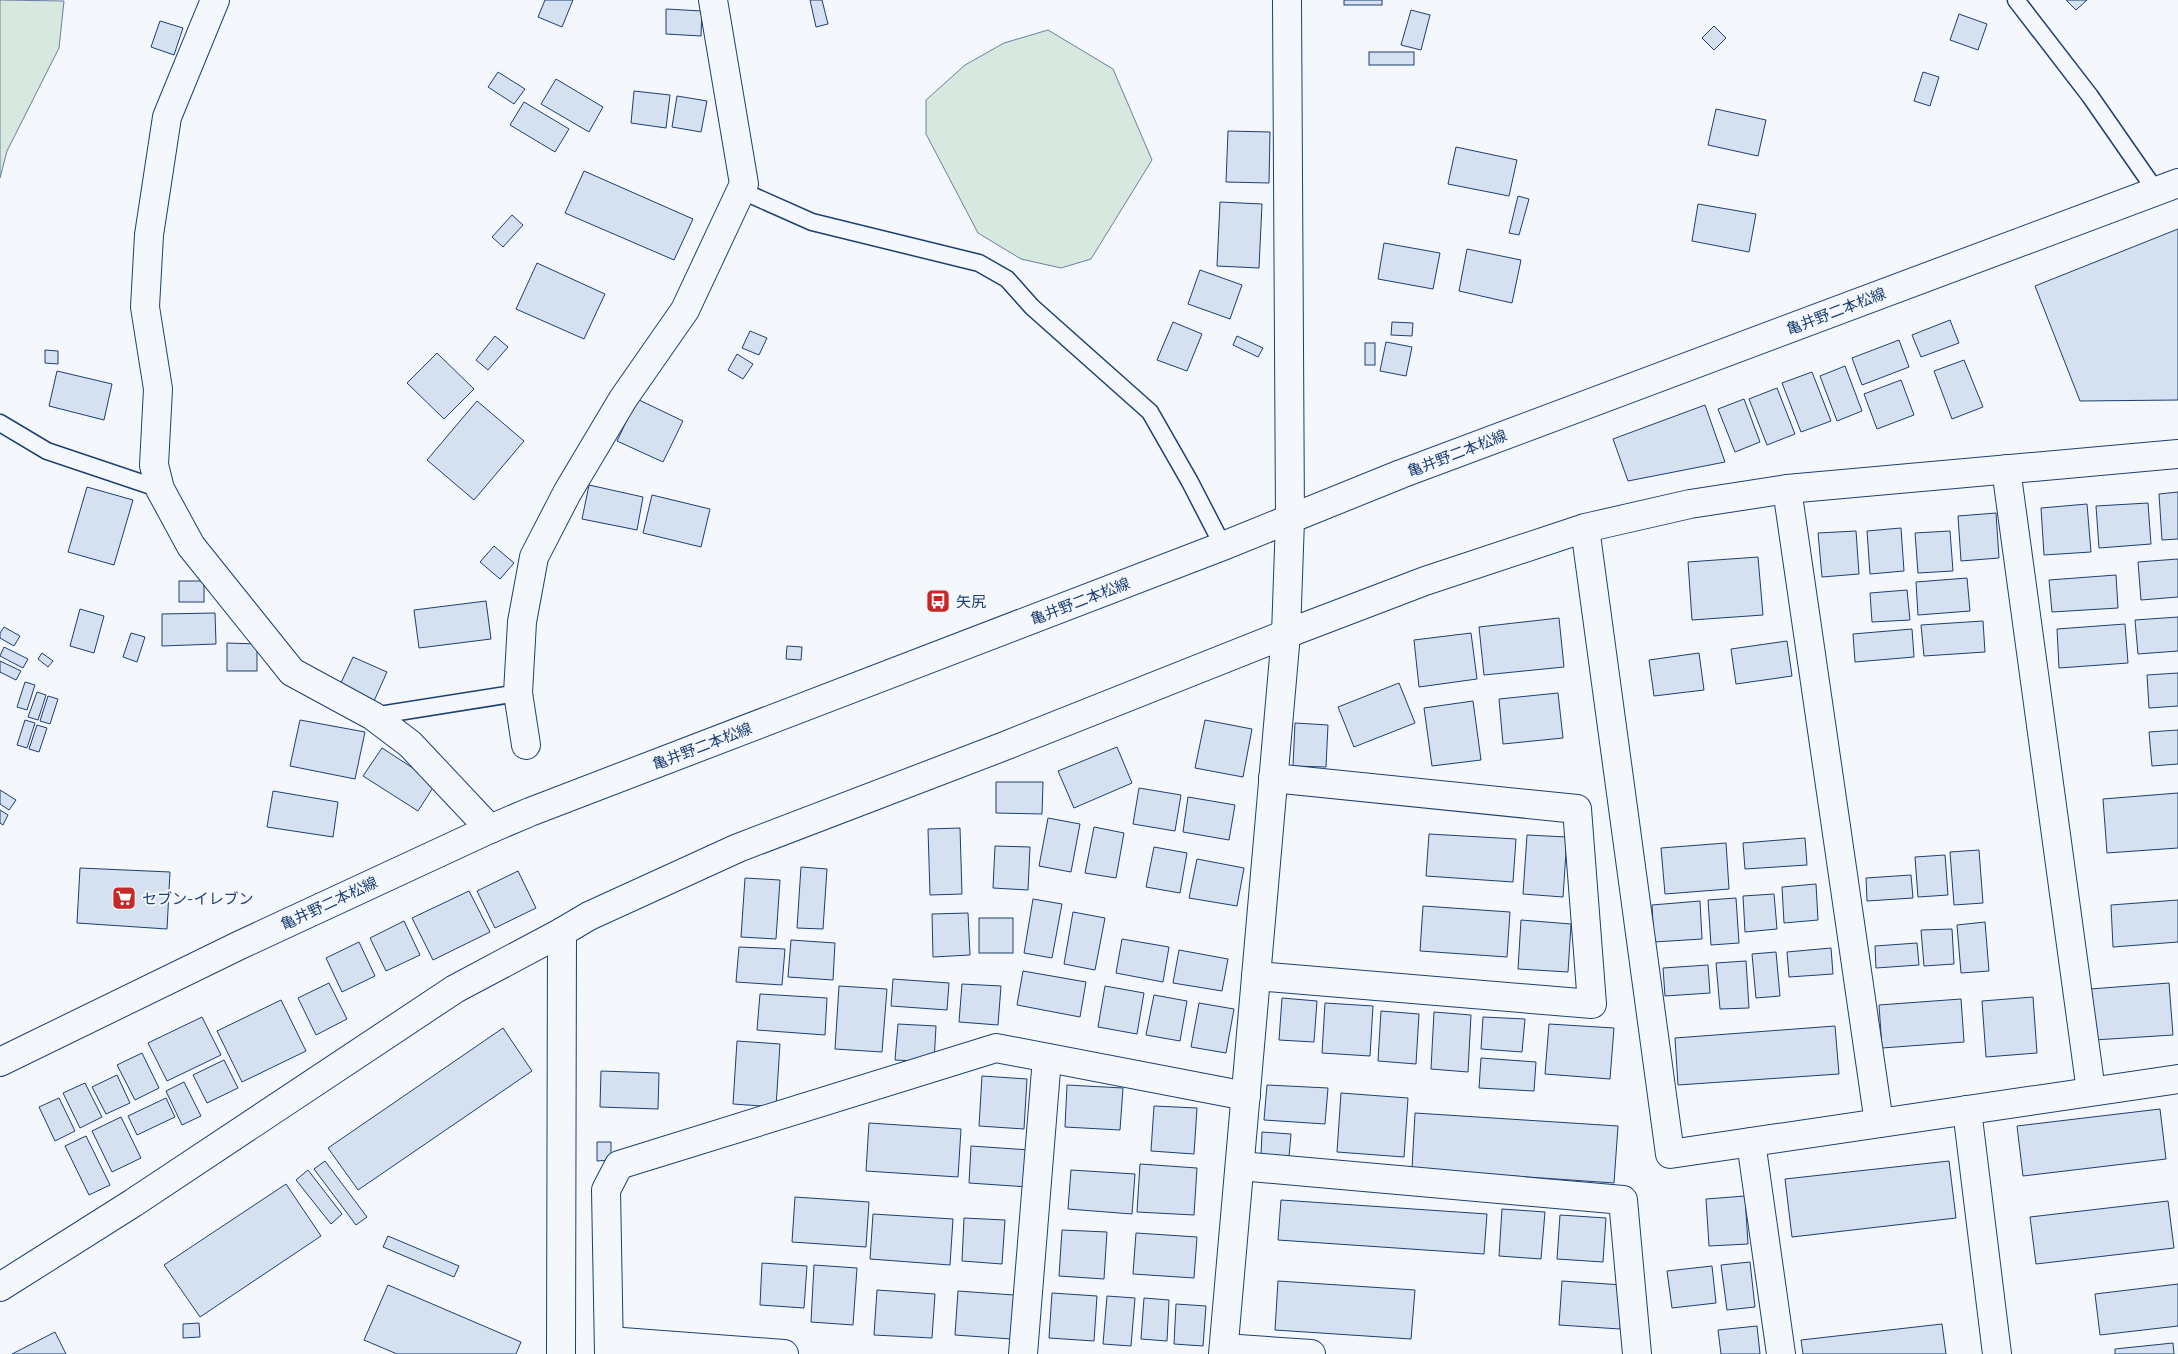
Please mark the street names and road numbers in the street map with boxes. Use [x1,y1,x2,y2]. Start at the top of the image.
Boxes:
street label: 亀井野二本松線 [1784,283,1888,339]
street label: 亀井野二本松線 [1405,425,1509,481]
street label: 亀井野二本松線 [1028,573,1132,629]
street label: 亀井野二本松線 [650,718,754,774]
street label: 亀井野二本松線 [277,872,381,934]

